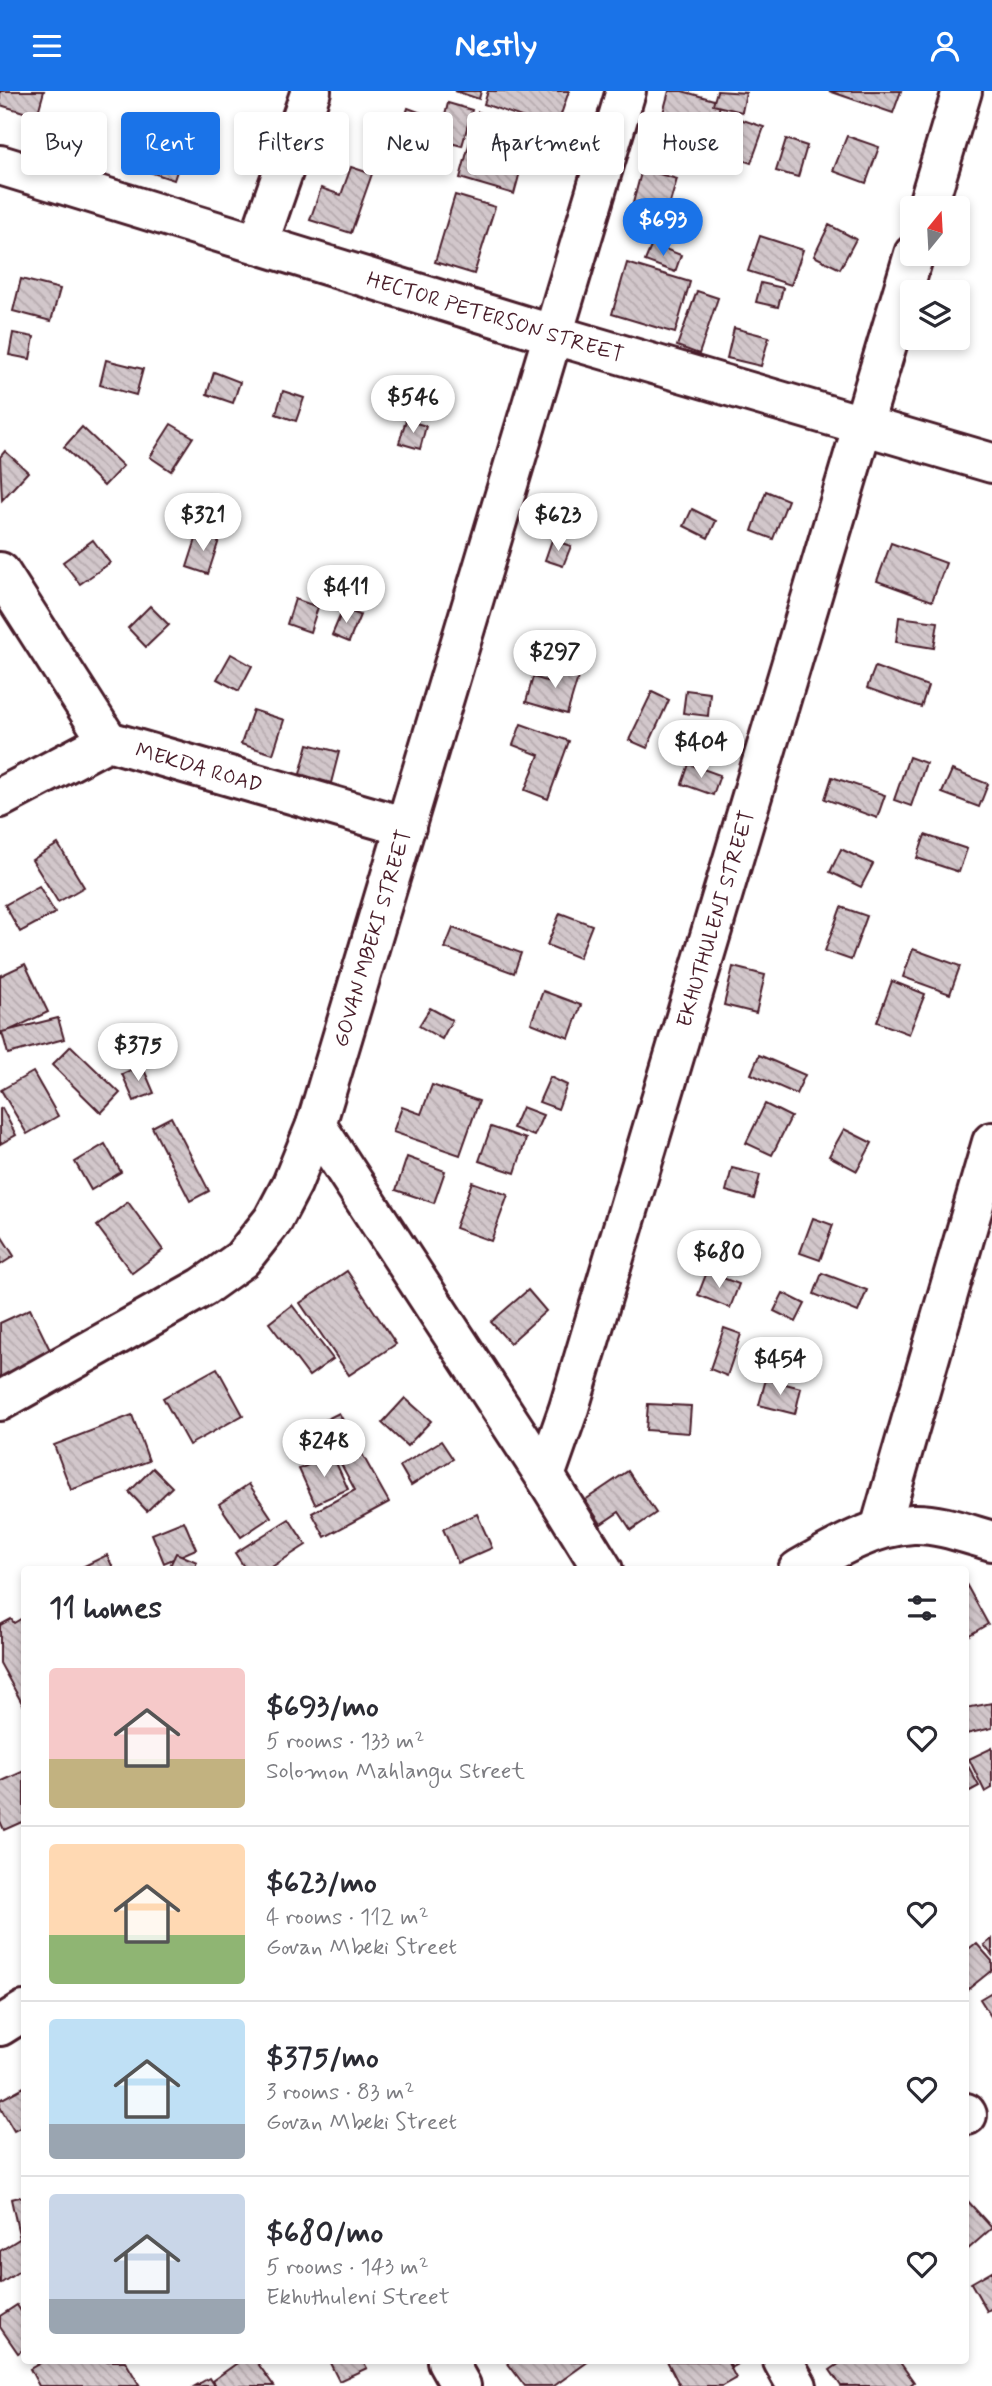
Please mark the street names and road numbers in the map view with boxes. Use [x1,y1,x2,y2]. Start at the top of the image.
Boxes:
street label: HECTOR PETERSON STREET [363,265,627,370]
street label: MEKDA ROAD [132,737,266,800]
street label: EKHUTHULENI STREET [671,807,762,1031]
street label: GOVAN MBEKI STREET [327,826,419,1051]

